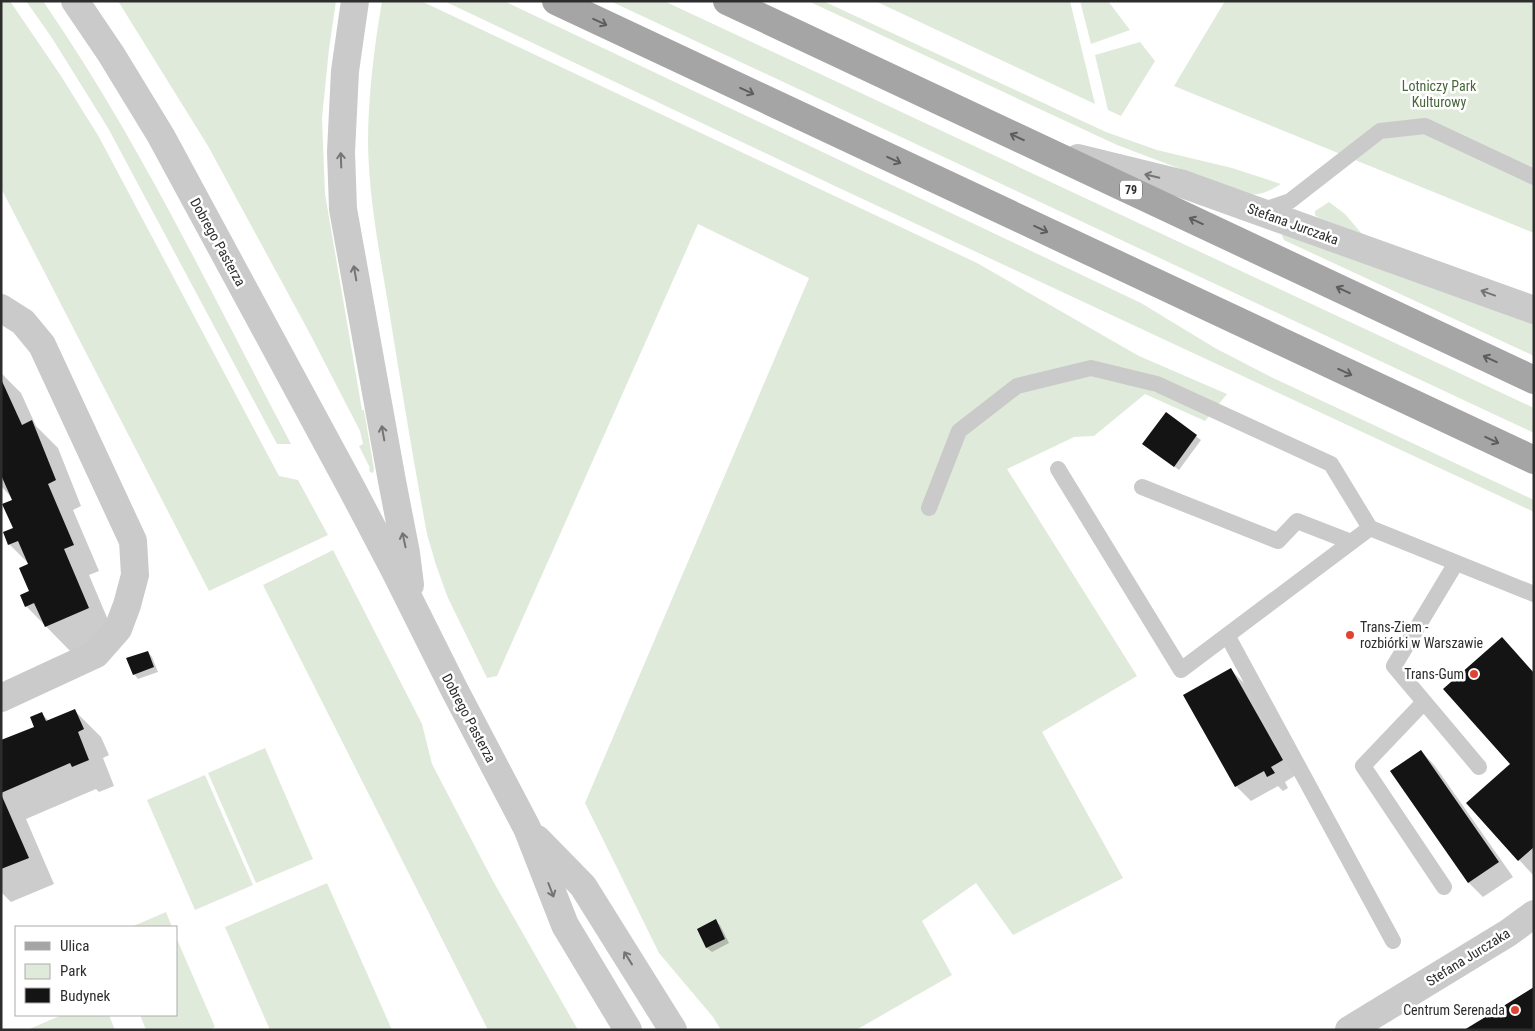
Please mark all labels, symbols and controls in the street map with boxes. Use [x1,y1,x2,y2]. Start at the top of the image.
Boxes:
one-way arrow [592,18,607,28]
park label: Lotniczy Park Kulturowy [1402,78,1477,110]
one-way arrow [739,87,754,97]
one-way arrow [1010,131,1025,141]
one-way arrow [337,152,346,168]
one-way arrow [886,156,901,166]
one-way arrow [1144,171,1160,180]
road number: 79 [1120,180,1142,200]
street label: Dobrego Pasterza [187,195,249,289]
street label: Stefana Jurczaka [1245,200,1341,248]
one-way arrow [1188,215,1203,225]
one-way arrow [1033,225,1048,235]
one-way arrow [350,266,359,282]
one-way arrow [1335,285,1350,295]
one-way arrow [1480,288,1496,298]
one-way arrow [1483,354,1498,363]
one-way arrow [1337,367,1352,377]
one-way arrow [378,426,388,442]
one-way arrow [1484,436,1499,446]
one-way arrow [399,533,408,549]
place label: Trans-Ziem - rozbiórki w Warszawie [1360,619,1484,651]
marker: Trans-Ziem - rozbiórki w Warszawie [1344,629,1356,641]
place label: Trans-Gum [1404,666,1464,682]
marker: Trans-Gum [1468,668,1480,680]
street label: Dobrego Pasterza [439,671,499,765]
one-way arrow [547,882,556,897]
street label: Stefana Jurczaka [1423,925,1513,989]
legend [15,926,178,1016]
text: Ulica [60,937,89,955]
one-way arrow [622,951,632,965]
text: Park [60,962,87,980]
text: Budynek [60,987,110,1005]
place label: Centrum Serenada [1403,1002,1505,1018]
marker: Centrum Serenada [1509,1004,1521,1016]

